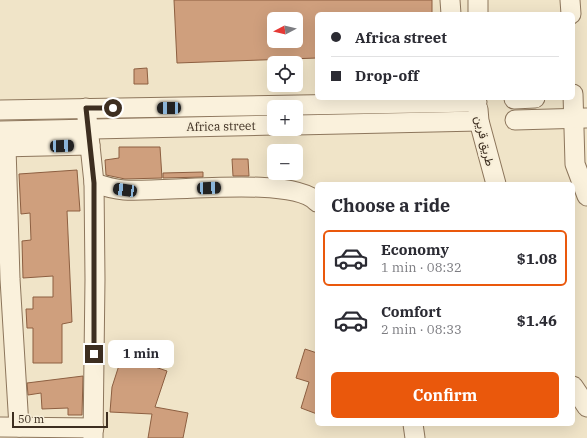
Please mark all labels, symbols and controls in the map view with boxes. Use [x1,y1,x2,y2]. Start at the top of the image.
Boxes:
north arrow [267,12,303,48]
map controls [267,12,303,180]
text: Africa street [355,28,447,47]
button: locate [267,56,303,92]
text: Drop-off [355,66,419,85]
route start [104,99,122,117]
button: + [267,100,303,136]
car [157,102,181,114]
street label: طريق قرين [471,114,498,168]
street label: Africa street [186,118,256,134]
car [50,140,74,152]
button: − [267,144,303,180]
car [112,182,138,198]
car [197,182,221,194]
text: Choose a ride [331,194,450,217]
icon: car [333,240,369,276]
text: Economy [381,240,449,259]
text: $1.08 [517,249,557,268]
text: 1 min · 08:32 [381,259,462,276]
icon: car [333,302,369,338]
text: Comfort [381,302,441,321]
text: $1.46 [517,311,557,330]
text: 2 min · 08:33 [381,321,462,338]
callout: 1 min [108,340,174,368]
route end [85,345,103,363]
text: 1 min [123,345,159,362]
button: Confirm [331,372,559,418]
scale bar [12,410,108,429]
text: 50 m [18,412,44,426]

